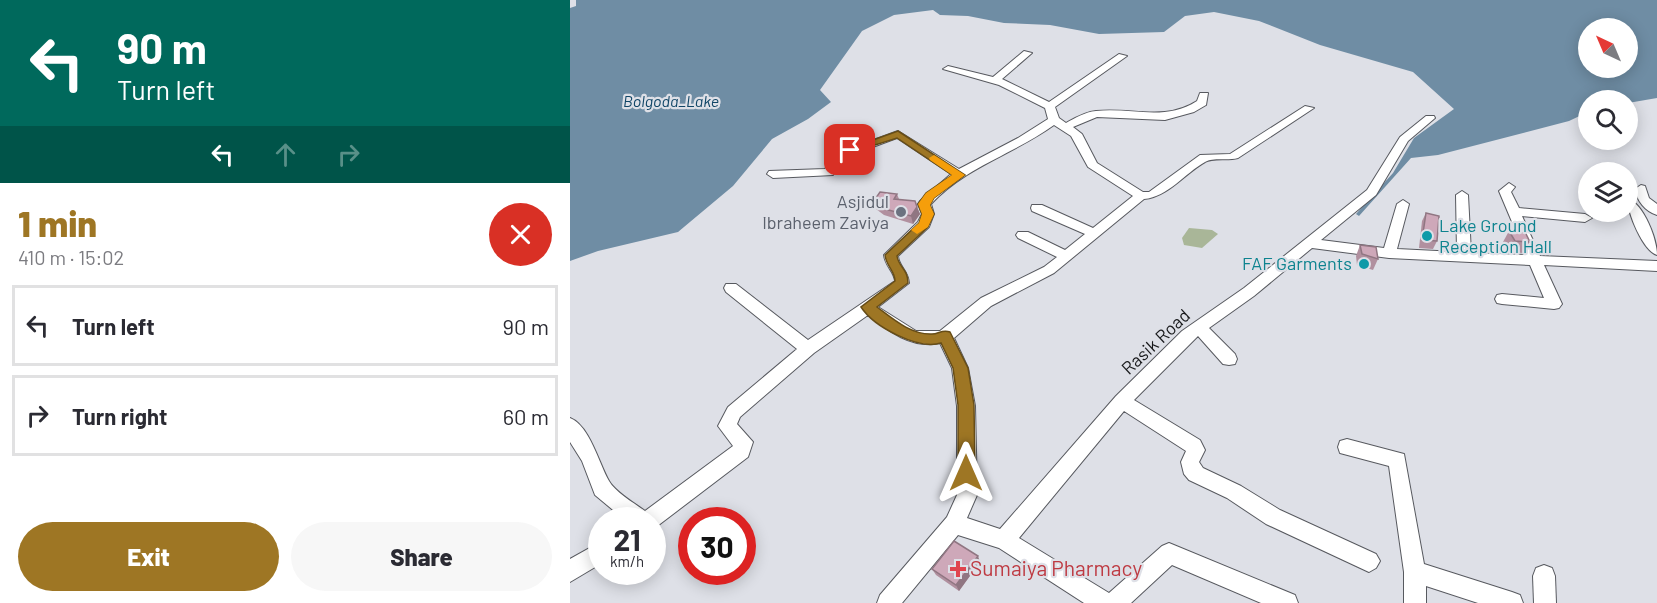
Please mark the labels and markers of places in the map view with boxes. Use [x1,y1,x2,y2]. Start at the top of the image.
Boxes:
pin [824,124,875,175]
place label: Asjidul Ibraheem Zaviya [762,190,889,233]
marker: Asjidul Ibraheem Zaviya [894,205,908,219]
place label: Lake Ground Reception Hall [1439,214,1552,257]
marker: Lake Ground Reception Hall [1420,229,1434,243]
place label: FAF Garments [1242,252,1352,274]
marker: FAF Garments [1357,257,1371,271]
place label: Sumaiya Pharmacy [970,555,1142,580]
marker: Sumaiya Pharmacy [951,562,965,576]

